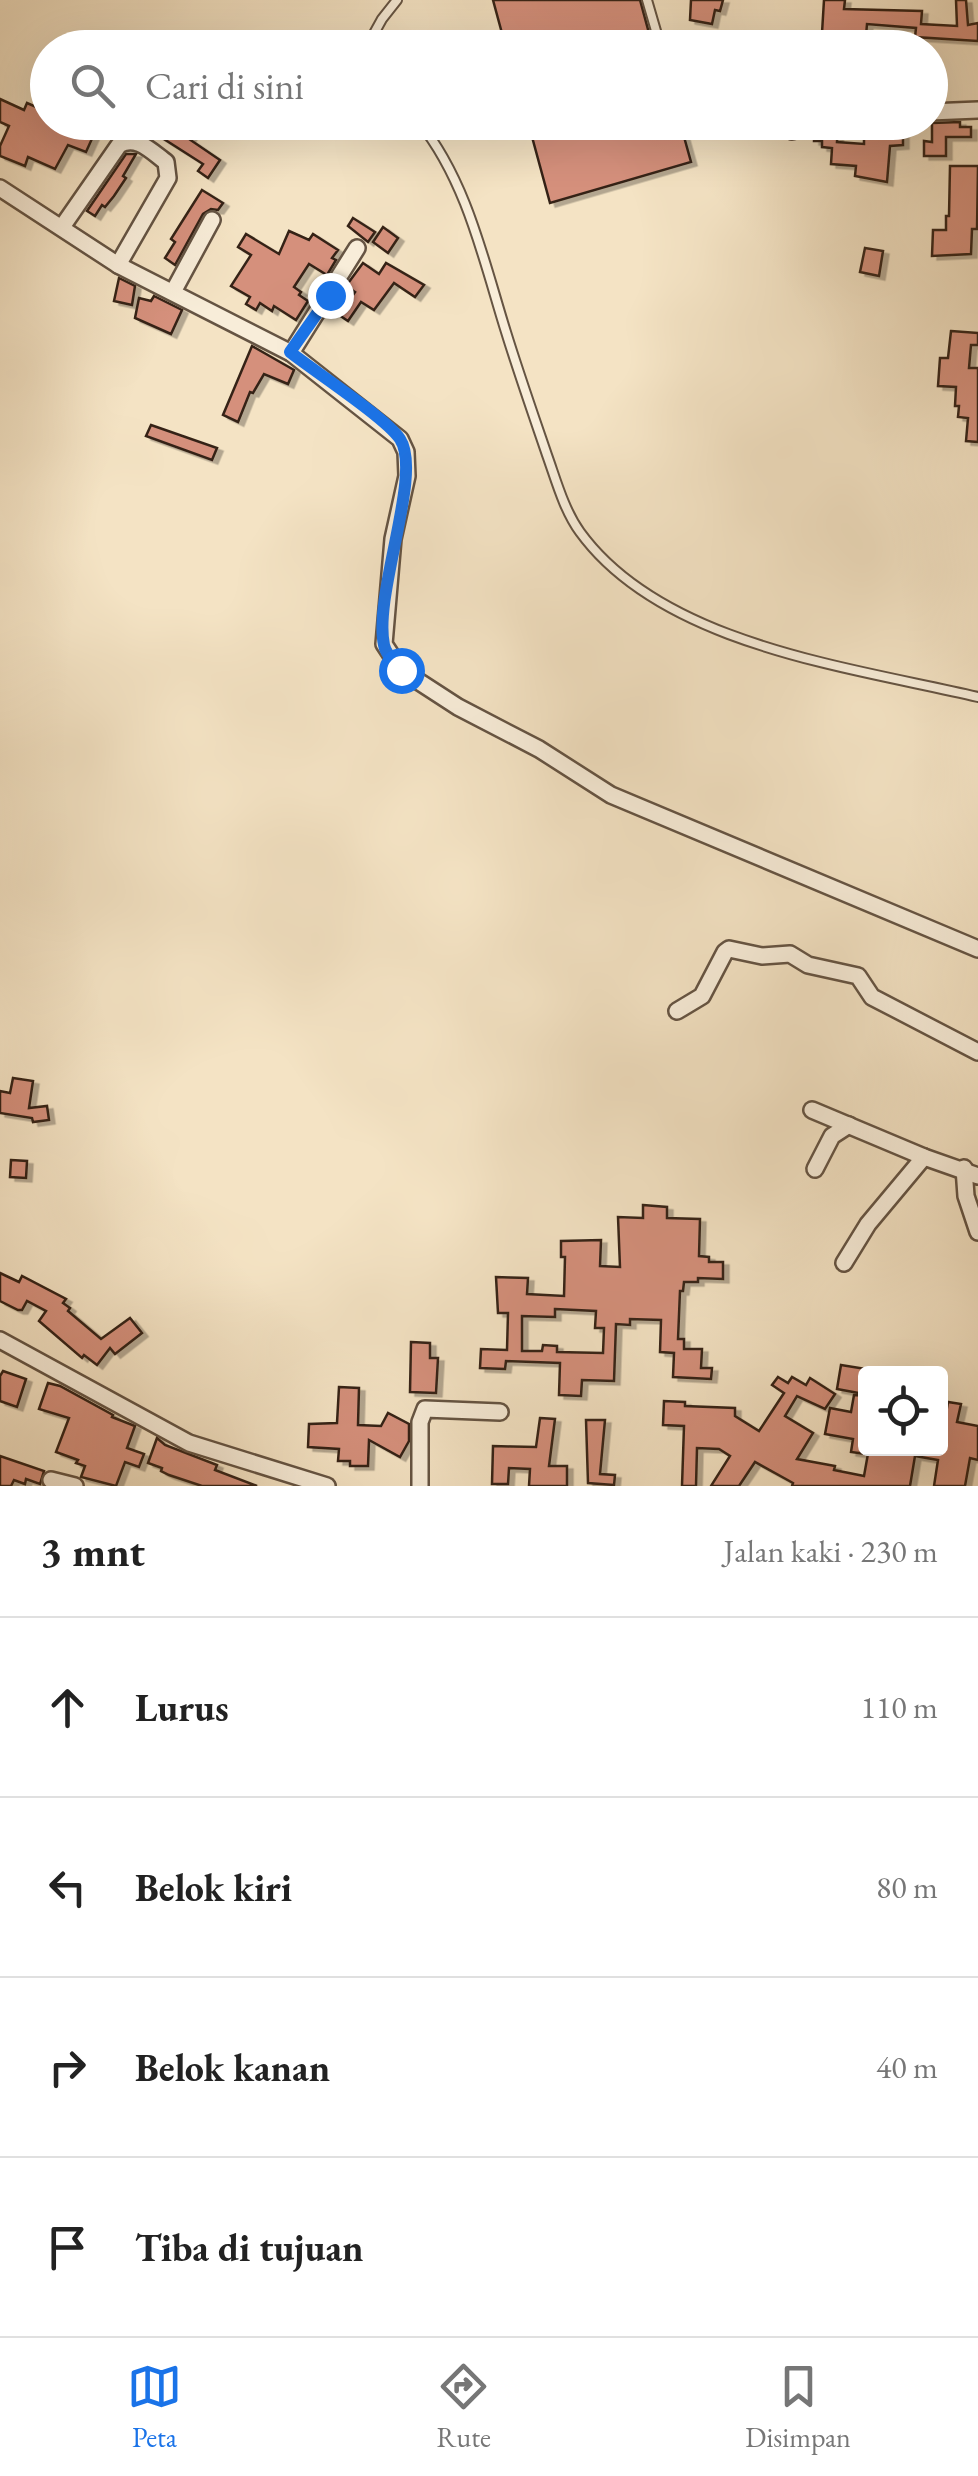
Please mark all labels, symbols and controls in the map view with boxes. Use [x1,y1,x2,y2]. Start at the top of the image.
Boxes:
search box [30,30,948,140]
icon: search [65,58,120,113]
text: Cari di sini [145,61,304,110]
route end [308,273,354,319]
route start [379,648,425,694]
map controls [858,1366,948,1456]
button: locate [858,1366,948,1456]
text: 3 mnt [40,1524,145,1579]
text: Jalan kaki · 230 m [723,1530,938,1572]
icon: ahead [40,1680,95,1735]
text: Lurus [135,1683,229,1732]
text: 110 m [861,1686,938,1728]
icon: left [40,1860,95,1915]
text: Belok kiri [135,1863,292,1912]
text: 80 m [876,1866,938,1908]
icon: right [40,2040,95,2095]
text: Belok kanan [135,2043,330,2092]
text: 40 m [876,2046,938,2088]
icon: arrive [40,2220,95,2275]
text: Tiba di tujuan [135,2223,364,2272]
tab: Peta [127,2359,182,2455]
tab: Rute [436,2359,491,2455]
tab: Disimpan [745,2359,851,2455]

